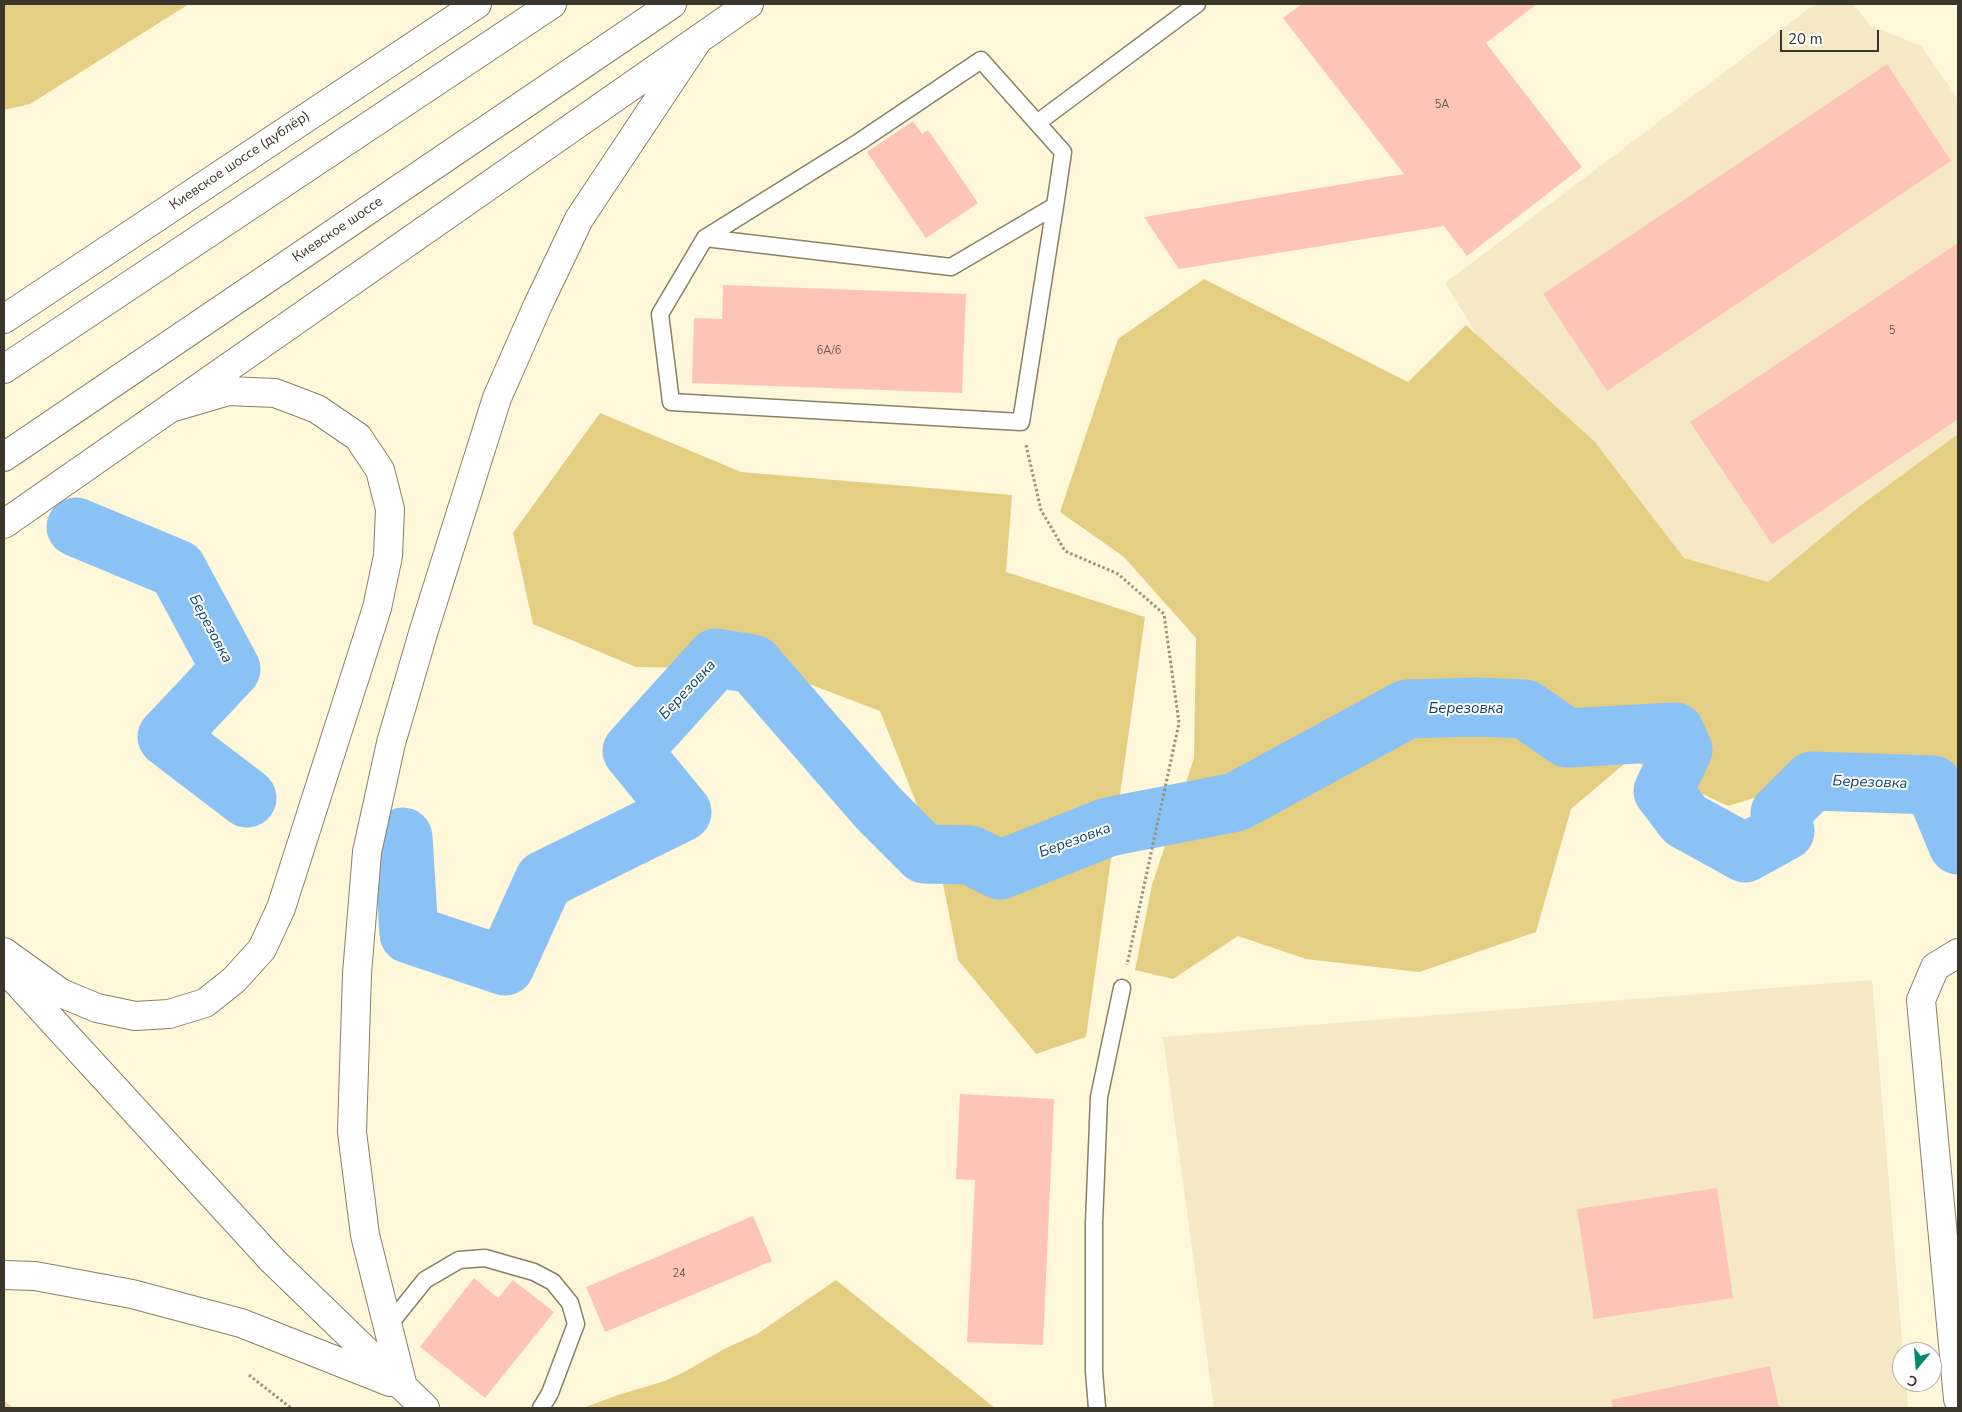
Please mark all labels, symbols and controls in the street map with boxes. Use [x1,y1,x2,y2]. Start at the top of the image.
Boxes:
scale bar [1782,20,1881,52]
text: 20 m [1788,29,1823,49]
house number: 5А [1435,98,1449,112]
street label: Киевское шоссе (дублёр) [167,108,313,214]
street label: Киевское шоссе [290,194,386,266]
house number: 5 [1889,324,1895,338]
house number: 6А/6 [817,344,841,358]
water label: Березовка [184,592,236,666]
water label: Березовка [656,656,720,724]
water label: Березовка [1428,700,1504,718]
water label: Березовка [1832,773,1908,793]
water label: Березовка [1037,820,1113,862]
house number: 24 [672,1267,686,1281]
north arrow [1892,1342,1942,1392]
text: С [1905,1370,1920,1391]

